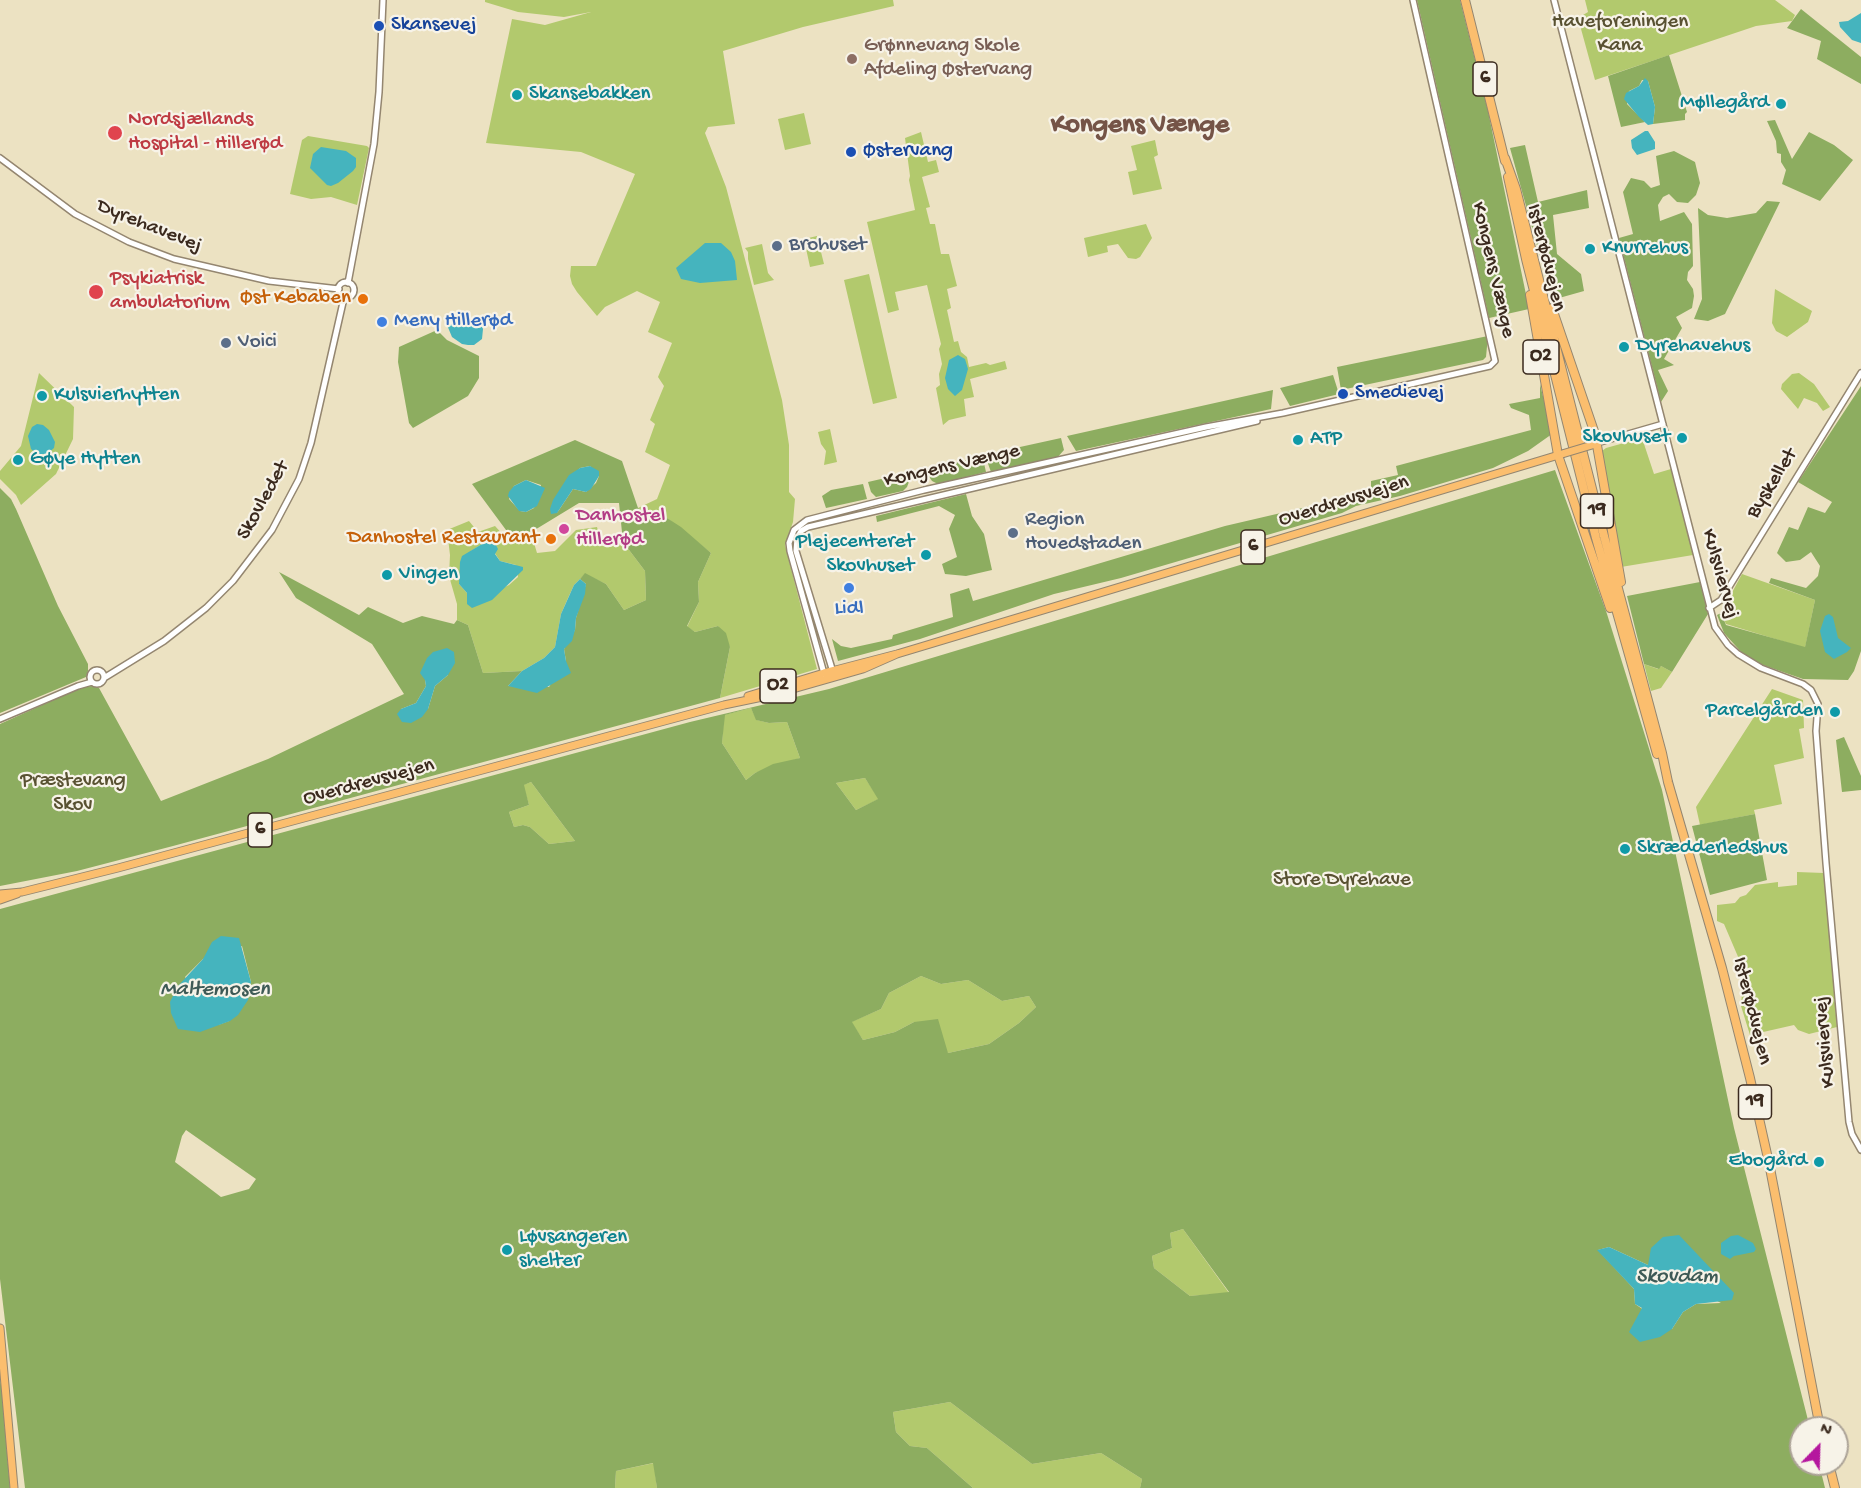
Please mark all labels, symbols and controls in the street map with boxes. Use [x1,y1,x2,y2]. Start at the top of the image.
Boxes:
park label: Haveforeningen Kana [1552,10,1688,60]
place label: Skansevej [391,13,477,39]
marker: Skansevej [372,19,386,33]
place label: Grønnevang Skole Afdeling Østervang [864,34,1032,84]
marker: Grønnevang Skole Afdeling Østervang [845,52,859,66]
road number: 6 [1473,62,1497,96]
place label: Skansebakken [529,82,651,108]
marker: Skansebakken [510,88,524,102]
place label: Møllegård [1680,91,1769,117]
marker: Møllegård [1774,97,1788,111]
place label: Nordsjællands Hospital - Hillerød [128,108,282,158]
district label: Kongens Vænge [1051,111,1229,143]
marker: Nordsjællands Hospital - Hillerød [106,124,124,142]
place label: Østervang [863,139,953,165]
marker: Østervang [844,145,858,159]
street label: Dyrehavevej [93,194,205,260]
street label: Kongens Vænge [1464,200,1520,340]
street label: Isterødvejen [1519,202,1571,314]
place label: Brohuset [789,233,866,259]
place label: Knurrehus [1602,236,1688,262]
marker: Brohuset [770,239,784,253]
marker: Knurrehus [1583,242,1597,256]
place label: Psykiatrisk ambulatorium [110,267,230,317]
marker: Psykiatrisk ambulatorium [87,283,105,301]
place label: Øst Kebaben [240,286,351,312]
marker: Øst Kebaben [356,292,370,306]
place label: Meny Hillerød [394,309,512,335]
marker: Meny Hillerød [375,315,389,329]
place label: Voici [238,330,277,356]
place label: Dyrehavehus [1636,334,1750,360]
marker: Voici [219,336,233,350]
road number: O2 [1523,340,1559,374]
marker: Dyrehavehus [1617,340,1631,354]
place label: Smedievej [1355,381,1444,407]
place label: Kulsvierhytten [54,383,179,409]
marker: Smedievej [1336,387,1350,401]
marker: Kulsvierhytten [35,389,49,403]
place label: Skovhuset [1582,425,1670,451]
place label: ATP [1310,427,1342,453]
marker: Skovhuset [1675,431,1689,445]
marker: ATP [1291,433,1305,447]
street label: Kongens Vænge [882,439,1022,495]
street label: Byskellet [1742,444,1804,524]
place label: Gøye Hytten [30,447,141,473]
marker: Gøye Hytten [11,453,25,467]
street label: Skovledet [232,457,296,545]
street label: Overdrevsvejen [1276,470,1412,534]
road number: 19 [1580,494,1614,528]
place label: Danhostel Hillerød [576,504,665,554]
place label: Region Hovedstaden [1025,508,1141,558]
marker: Danhostel Hillerød [557,522,571,536]
place label: Danhostel Restaurant [347,526,539,552]
marker: Region Hovedstaden [1006,526,1020,540]
street label: Kulsviervej [1694,526,1744,622]
place label: Plejecenteret Skovhuset [796,530,914,580]
road number: 6 [1241,530,1265,564]
marker: Danhostel Restaurant [544,532,558,546]
marker: Plejecenteret Skovhuset [919,548,933,562]
place label: Vingen [399,562,458,588]
marker: Vingen [380,568,394,582]
marker: Lidl [842,581,856,595]
place label: Lidl [834,597,864,623]
road number: O2 [760,669,796,703]
place label: Parcelgården [1706,699,1823,725]
marker: Parcelgården [1828,705,1842,719]
street label: Overdrevsvejen [301,753,437,813]
park label: Præstevang Skov [20,769,126,819]
road number: 6 [248,813,272,847]
place label: Skrædderledshus [1637,836,1787,862]
marker: Skrædderledshus [1618,842,1632,856]
park label: Store Dyrehave [1273,868,1411,894]
street label: Isterødvejen [1725,955,1777,1067]
water label: Maltemosen [160,978,270,1004]
street label: Kulsviervej [1809,995,1843,1089]
road number: 19 [1738,1085,1772,1119]
place label: Ebogård [1729,1149,1807,1175]
marker: Ebogård [1812,1155,1826,1169]
place label: Løvsangeren shelter [519,1225,627,1275]
marker: Løvsangeren shelter [500,1243,514,1257]
water label: Skovdam [1636,1265,1718,1291]
north arrow [1789,1416,1849,1476]
text: N [1817,1420,1834,1442]

